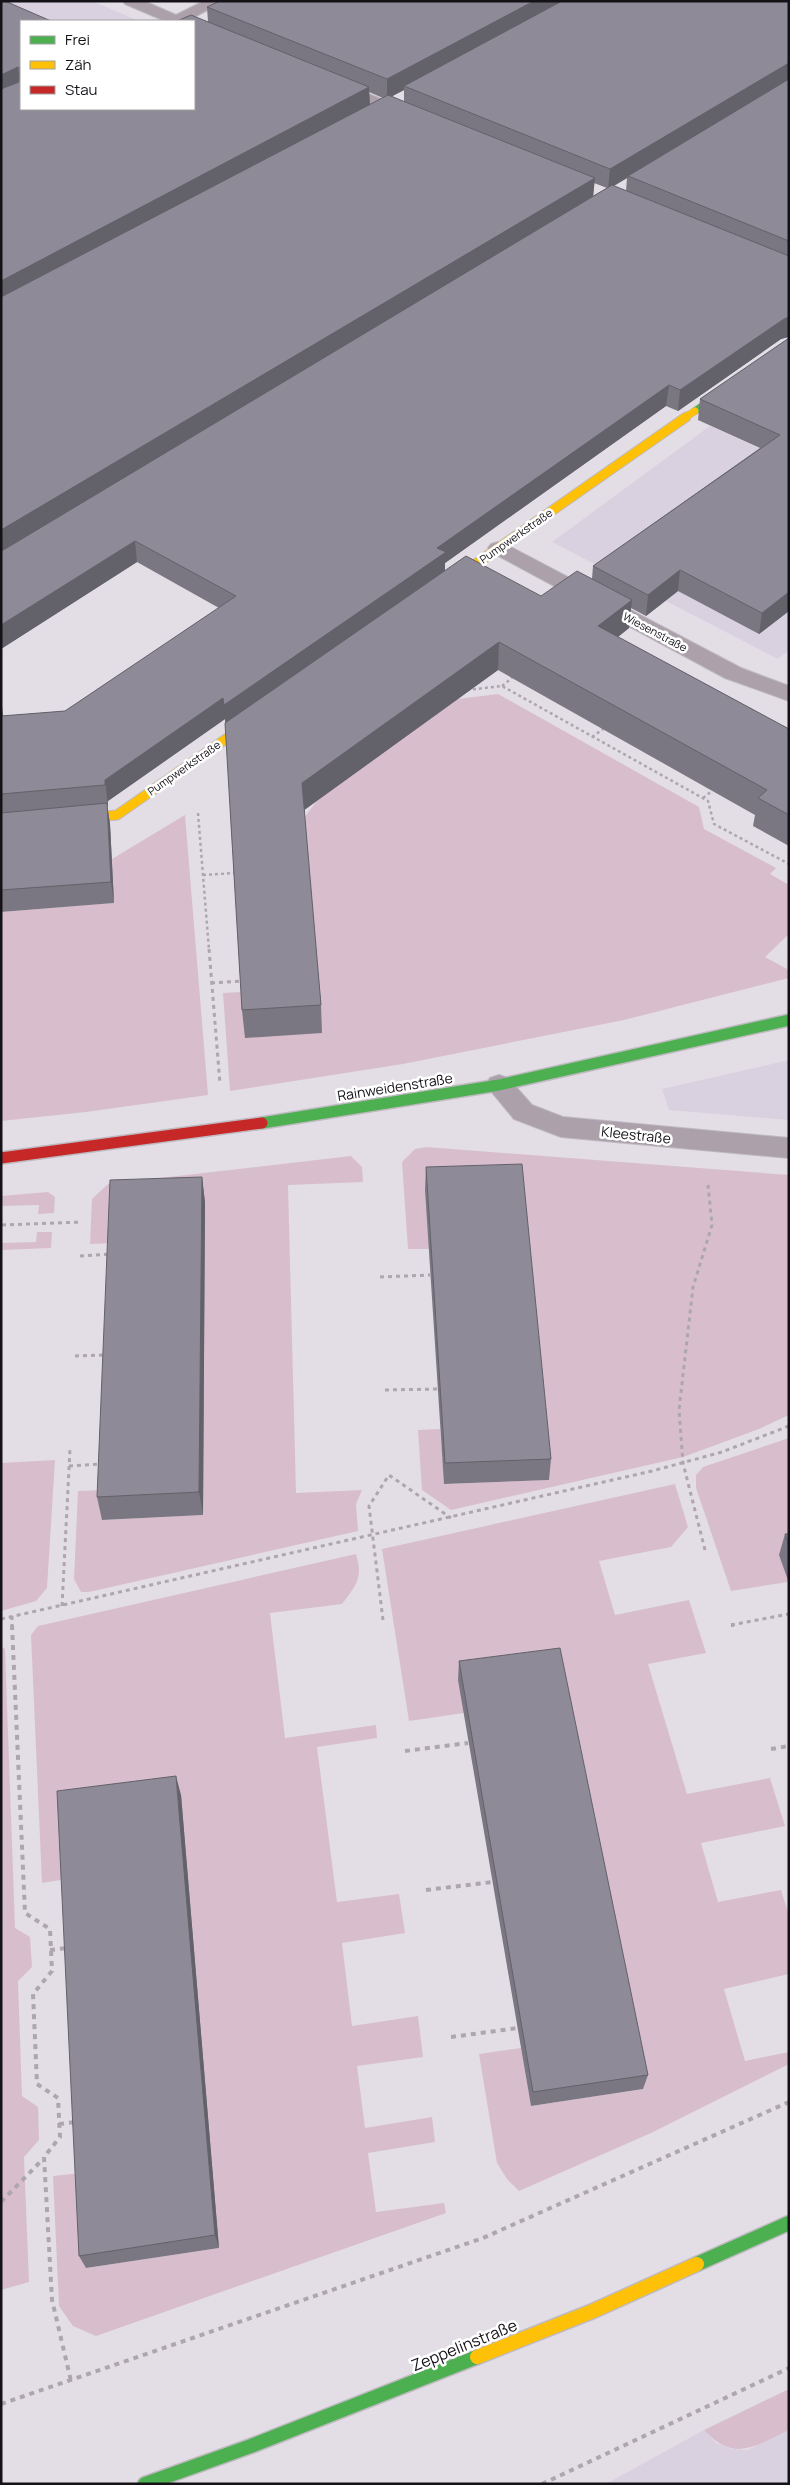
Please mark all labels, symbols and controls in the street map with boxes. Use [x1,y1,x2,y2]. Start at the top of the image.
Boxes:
legend [20,20,195,110]
text: Frei [65,29,90,50]
text: Zäh [65,54,92,75]
text: Stau [65,79,98,100]
street label: Pumpwerkstraße [476,505,556,566]
street label: Wiesenstraße [621,608,690,655]
street label: Pumpwerkstraße [144,737,224,798]
street label: Rainweidenstraße [336,1068,454,1105]
street label: Kleestraße [600,1121,672,1148]
street label: Zeppelinstraße [408,2314,520,2376]

